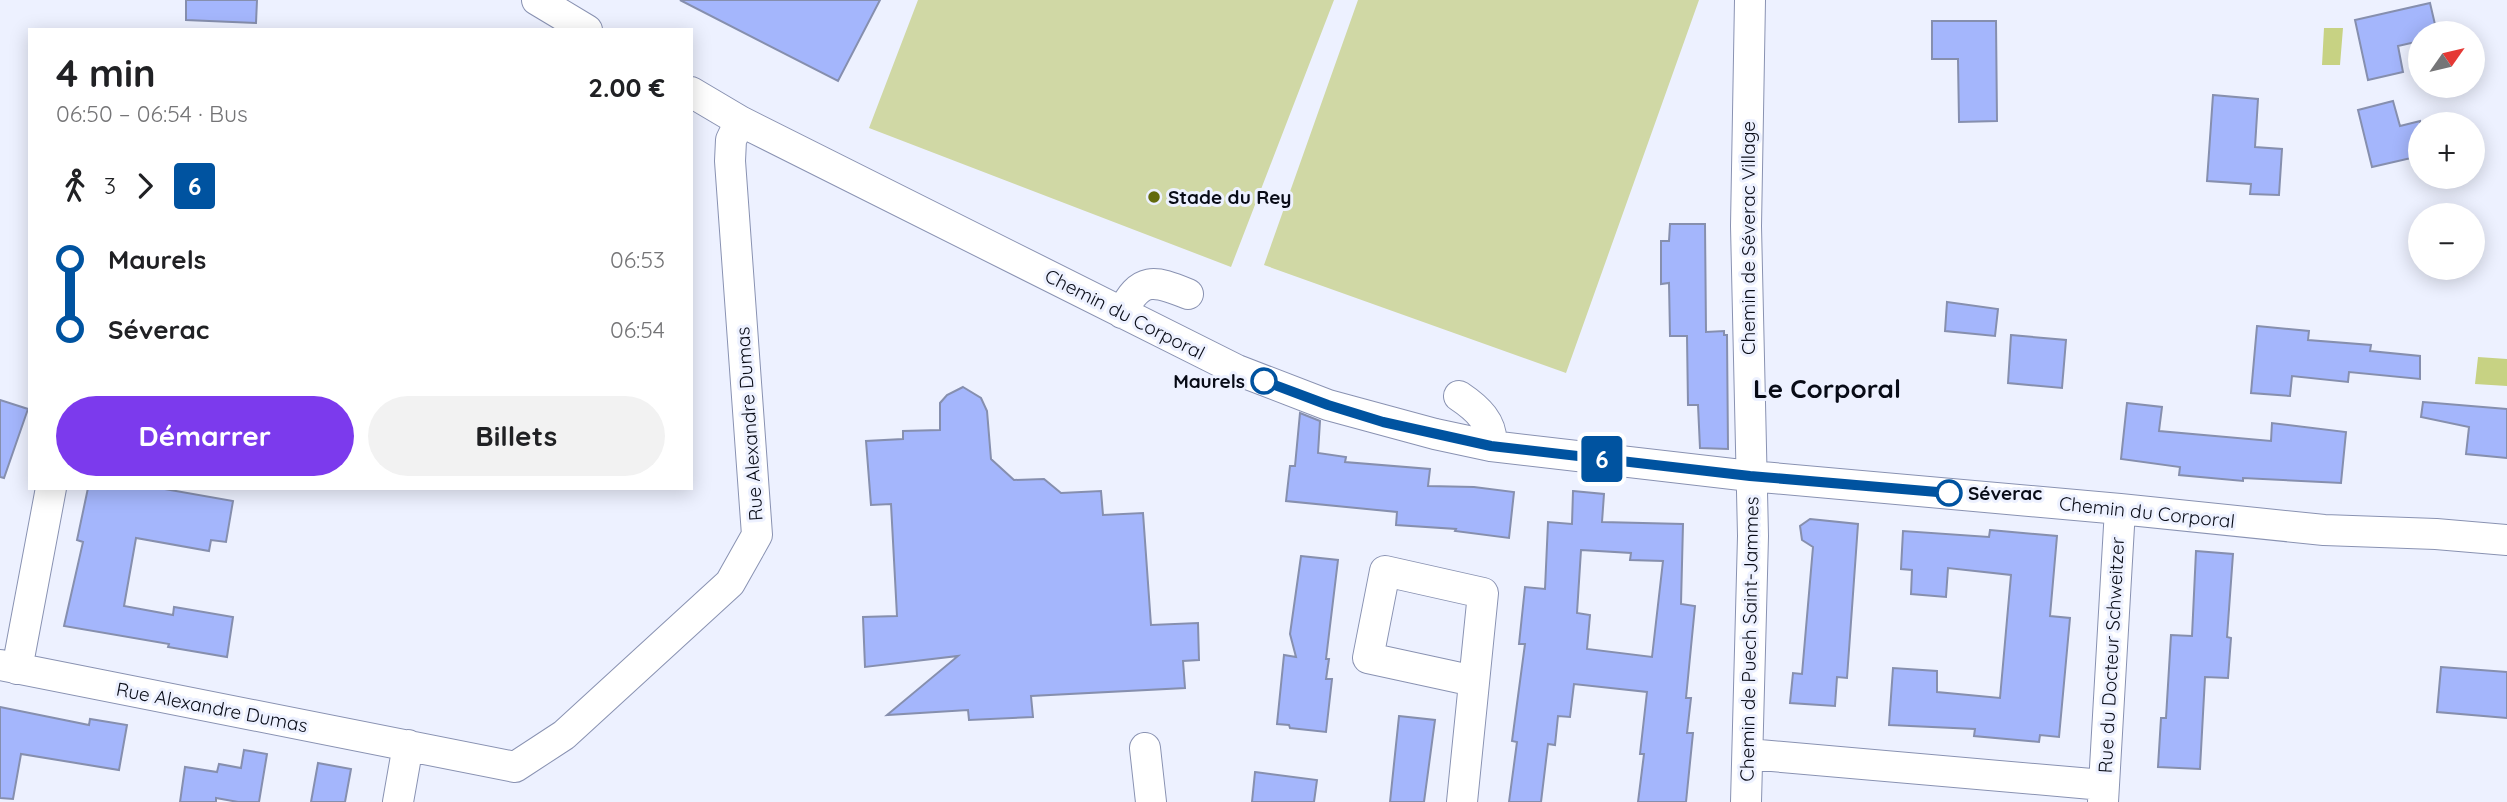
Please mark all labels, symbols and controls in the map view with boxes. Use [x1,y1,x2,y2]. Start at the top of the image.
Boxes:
north arrow [2408,21,2485,98]
map controls [2408,21,2485,280]
text: 4 min [56,49,156,97]
text: 2.00 € [588,71,665,104]
text: 06:50 – 06:54 · Bus [56,99,248,128]
button: + [2408,112,2485,189]
street label: Chemin de Séverac Village [1736,121,1760,355]
icon: walk [56,167,94,205]
icon: forward [126,167,164,205]
text: 3 [104,171,116,200]
text: 6 [188,171,201,201]
place label: Stade du Rey [1168,185,1291,209]
marker: Stade du Rey [1146,189,1162,205]
button: − [2408,203,2485,280]
text: Maurels [108,243,206,276]
text: 06:53 [610,245,665,274]
street label: Chemin du Corporal [1041,263,1209,365]
text: Séverac [108,313,209,346]
text: 06:54 [610,315,665,344]
street label: Rue Alexandre Dumas [730,326,768,522]
marker: Maurels [1251,368,1277,394]
place label: Maurels [1173,369,1245,393]
district label: Le Corporal [1753,372,1901,405]
button: Démarrer [56,396,354,476]
button: Billets [368,396,665,476]
line badge: 6 [1579,436,1625,482]
text: 6 [1595,444,1609,474]
marker: Séverac [1936,480,1962,506]
place label: Séverac [1968,481,2042,505]
street label: Chemin du Corporal [2058,491,2236,533]
street label: Chemin de Puech Saint-Jammes [1735,496,1763,782]
street label: Rue du Docteur Schweitzer [2093,536,2129,774]
street label: Rue Alexandre Dumas [114,677,310,737]

